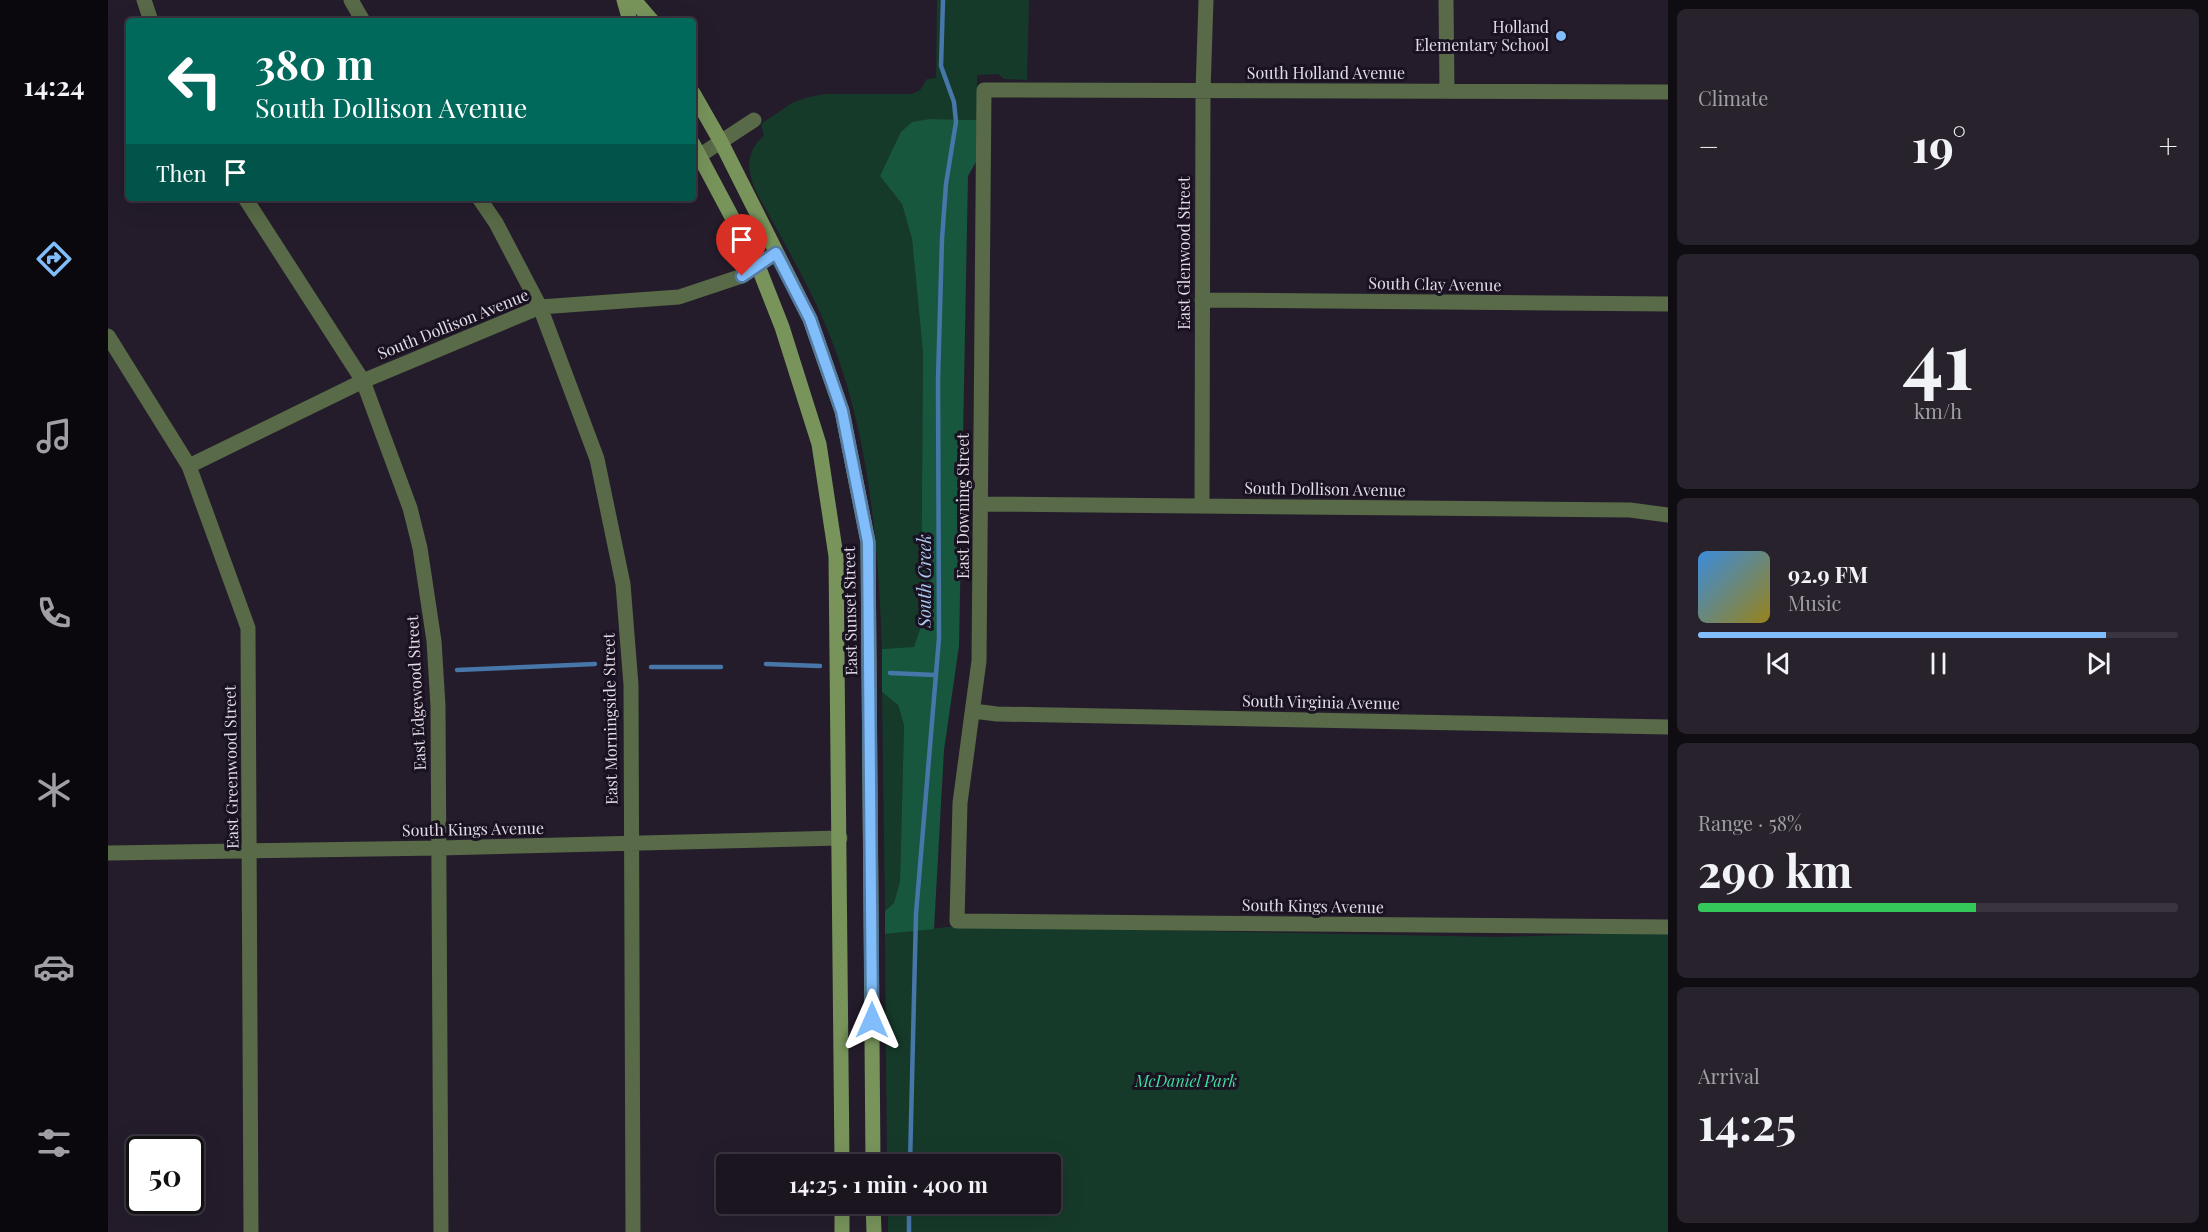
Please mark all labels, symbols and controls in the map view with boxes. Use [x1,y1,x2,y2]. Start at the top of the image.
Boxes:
place label: Holland Elementary School [1415,16,1549,55]
marker: Holland Elementary School [1554,29,1568,43]
text: 380 m [255,35,374,91]
icon: left [156,42,234,120]
street label: South Holland Avenue [1247,62,1405,83]
text: 14:24 [24,67,84,103]
text: Climate [1698,84,1768,111]
text: South Dollison Avenue [255,89,528,125]
text: 19° [1912,114,1966,174]
text: − [1698,123,1719,167]
text: + [2159,123,2178,167]
icon: arrive [219,156,252,189]
text: Then [156,158,207,188]
street label: East Glenwood Street [1173,176,1194,330]
pin [716,214,767,276]
icon: arrive [725,223,758,256]
icon: directions [33,238,75,280]
street label: South Clay Avenue [1368,272,1502,295]
street label: South Dollison Avenue [374,284,532,364]
text: 41 [1902,306,1974,410]
text: km/h [1914,397,1962,424]
icon: music [33,415,75,457]
street label: East Downing Street [952,433,973,579]
street label: South Dollison Avenue [1244,477,1406,500]
water label: South Creek [912,534,936,629]
street label: East Sunset Street [838,546,861,676]
text: 92.9 FM [1788,559,1868,589]
text: Music [1788,589,1841,616]
icon: phone [33,592,75,634]
street label: East Edgewood Street [401,614,430,771]
street label: East Morningside Street [597,633,621,805]
icon: previous [1762,647,1795,680]
icon: pause [1922,647,1955,680]
icon: next [2082,647,2115,680]
street label: East Greenwood Street [219,685,242,849]
street label: South Virginia Avenue [1242,690,1400,713]
icon: climate [33,769,75,811]
text: Range · 58% [1698,809,1802,836]
street label: South Kings Avenue [402,817,544,840]
text: 290 km [1698,839,1852,899]
street label: South Kings Avenue [1242,894,1384,917]
icon: car [33,946,75,988]
position arrow [840,988,904,1052]
text: Arrival [1698,1062,1760,1089]
park label: McDaniel Park [1134,1070,1237,1091]
text: 14:25 [1698,1092,1796,1152]
icon: filters [33,1122,75,1164]
speed limit sign: 50 [126,1136,204,1214]
text: 14:25 · 1 min · 400 m [789,1169,988,1199]

